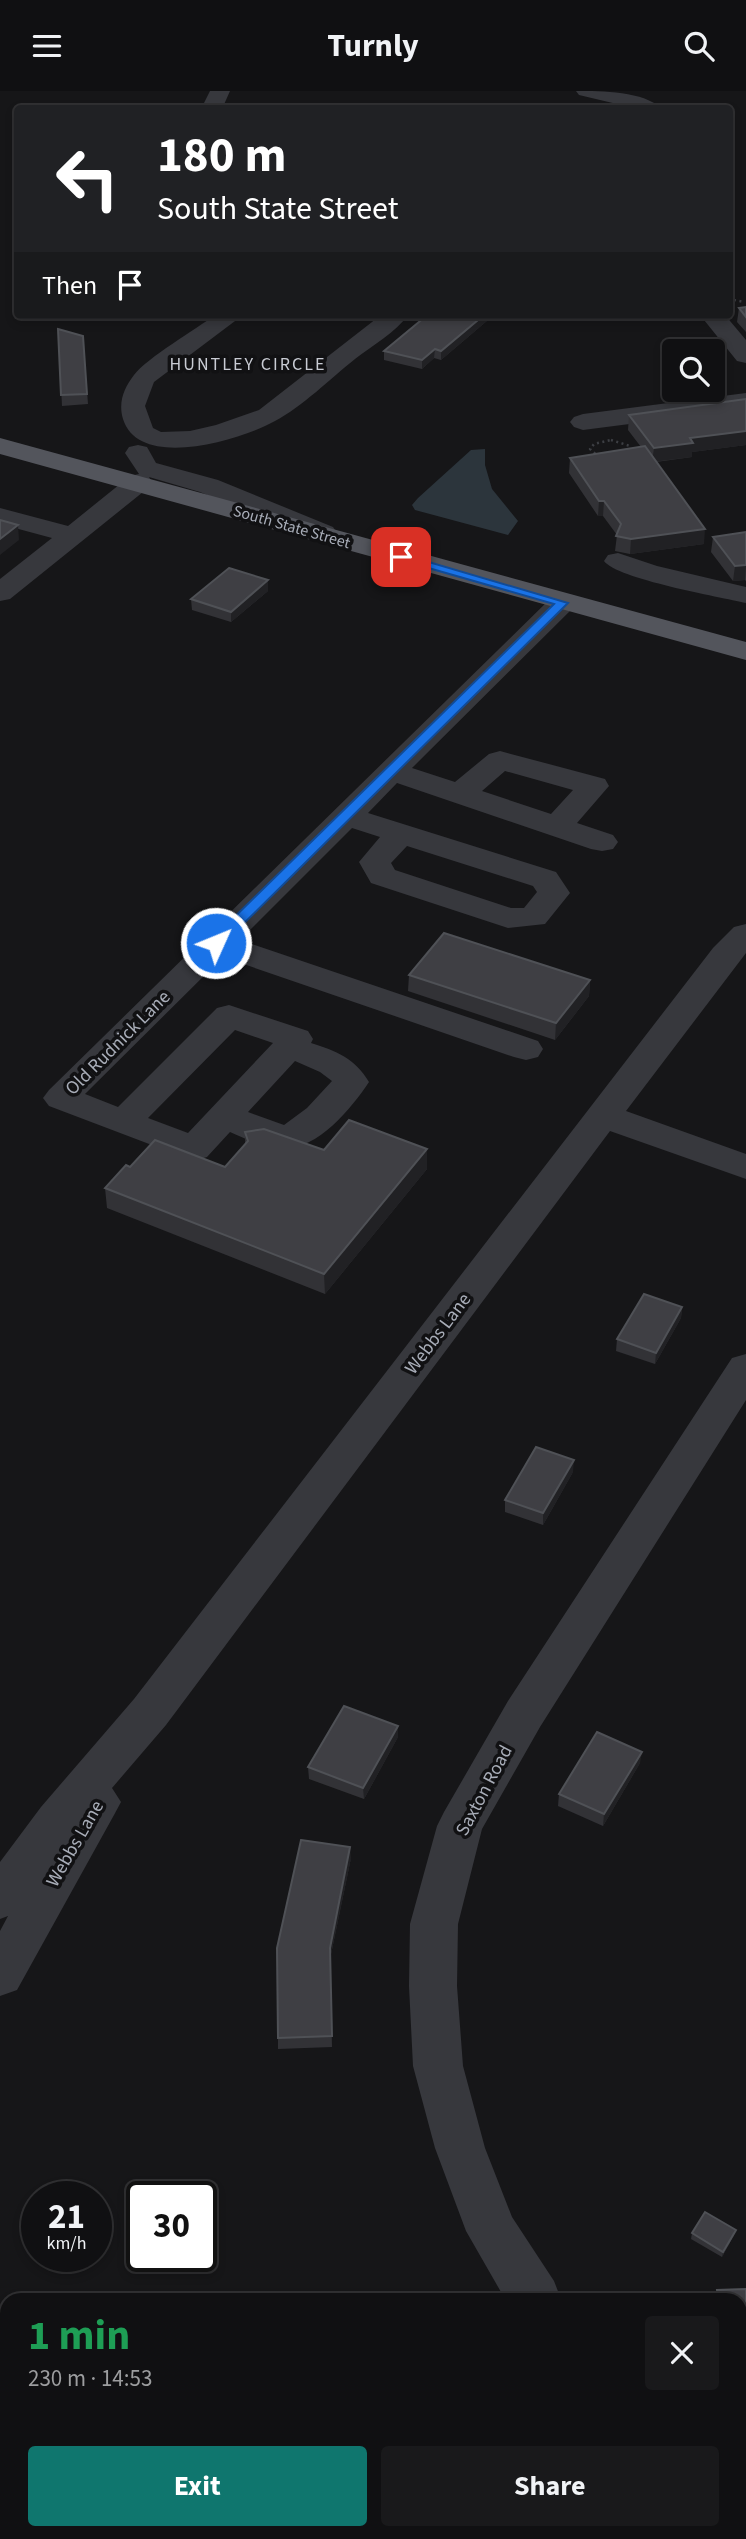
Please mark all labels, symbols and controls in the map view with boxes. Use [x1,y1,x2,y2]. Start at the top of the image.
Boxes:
text: Turnly [327,23,419,69]
icon: menu [28,27,66,65]
icon: search [680,27,718,65]
text: 180 m [157,121,286,191]
icon: left [42,133,133,224]
text: South State Street [157,186,398,232]
icon: arrive [111,266,149,304]
text: Then [42,267,97,304]
map controls [662,339,725,402]
button: search [662,339,725,402]
district label: HUNTLEY CIRCLE [170,352,326,377]
street label: South State Street [231,500,353,554]
pin [371,527,431,587]
icon: arrive [382,538,420,576]
position arrow [179,906,253,980]
street label: Old Rudnick Lane [59,984,177,1102]
street label: Webbs Lane [399,1288,478,1380]
street label: Saxton Road [449,1741,520,1841]
street label: Webbs Lane [40,1796,111,1892]
speed limit sign: 30 [126,2181,217,2272]
text: 21 [48,2192,85,2242]
text: km/h [47,2231,86,2256]
text: 1 min [28,2306,130,2366]
button: close [645,2316,719,2390]
text: 230 m · 14:53 [28,2362,152,2395]
button: Exit [28,2446,367,2526]
button: Share [381,2446,719,2526]

